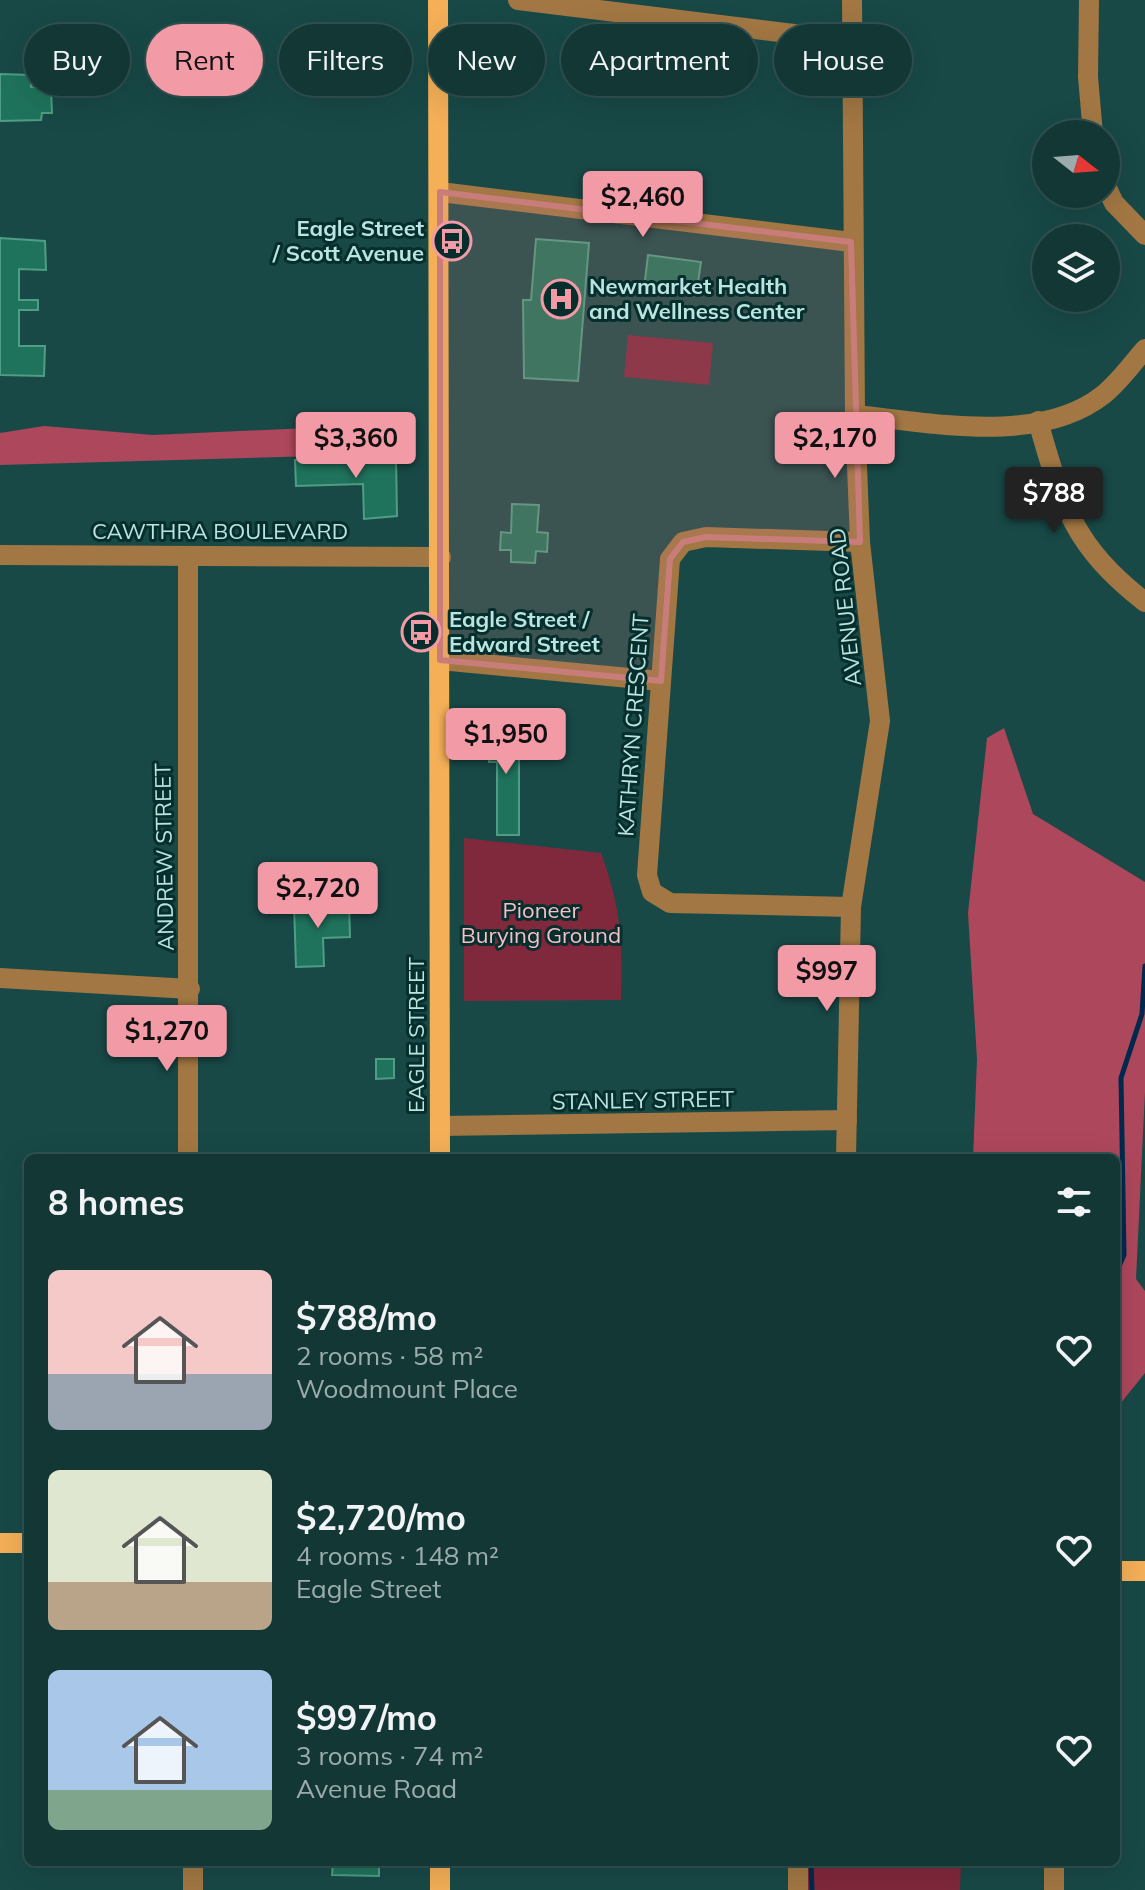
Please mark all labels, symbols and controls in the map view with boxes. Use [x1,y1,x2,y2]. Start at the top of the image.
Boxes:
chip: Buy [24,24,130,96]
chip: Rent [146,24,263,96]
chip: Filters [279,24,412,96]
chip: New [428,24,545,96]
chip: Apartment [561,24,758,96]
chip: House [774,24,912,96]
north arrow [1032,120,1120,208]
map controls [1032,120,1120,312]
pin: $2,460 [578,171,708,239]
text: $2,460 [601,180,685,213]
place label: Eagle Street / Scott Avenue [272,214,424,267]
bus stop icon: Eagle Street / Scott Avenue [431,220,473,262]
button: layers [1032,224,1120,312]
place label: Newmarket Health and Wellness Center [589,272,805,325]
hospital icon: Newmarket Health and Wellness Center [540,278,582,320]
pin: $3,360 [291,412,421,480]
pin: $2,170 [770,412,900,480]
text: $3,360 [314,421,398,454]
text: $2,170 [793,421,877,454]
pin: $788 [1007,467,1101,535]
text: $788 [1023,476,1085,509]
street label: CAWTHRA BOULEVARD [92,517,348,545]
street label: AVENUE ROAD [823,527,867,687]
place label: Eagle Street / Edward Street [449,605,600,658]
bus stop icon: Eagle Street / Edward Street [400,611,442,653]
street label: KATHRYN CRESCENT [611,613,655,837]
pin: $1,950 [441,708,571,776]
text: $1,950 [464,717,548,750]
street label: ANDREW STREET [148,763,180,951]
pin: $2,720 [253,862,383,930]
text: $2,720 [276,871,360,904]
park label: Pioneer Burying Ground [461,896,621,949]
pin: $997 [780,945,874,1013]
text: $997 [796,954,858,987]
street label: EAGLE STREET [402,957,430,1113]
pin: $1,270 [102,1005,232,1073]
text: $1,270 [125,1014,209,1047]
street label: STANLEY STREET [552,1084,734,1116]
icon: filters [1052,1180,1096,1224]
text: 8 homes [48,1181,185,1224]
text: $788/mo [296,1296,437,1339]
icon: home [112,1302,208,1398]
icon: heart [1052,1328,1096,1372]
text: 2 rooms · 58 m² [296,1339,483,1372]
text: Woodmount Place [296,1372,518,1405]
text: $2,720/mo [296,1496,466,1539]
icon: home [112,1502,208,1598]
icon: heart [1052,1528,1096,1572]
text: 4 rooms · 148 m² [296,1539,499,1572]
text: Eagle Street [296,1572,441,1605]
text: $997/mo [296,1696,437,1739]
icon: home [112,1702,208,1798]
icon: heart [1052,1728,1096,1772]
text: 3 rooms · 74 m² [296,1739,483,1772]
text: Avenue Road [296,1772,457,1805]

